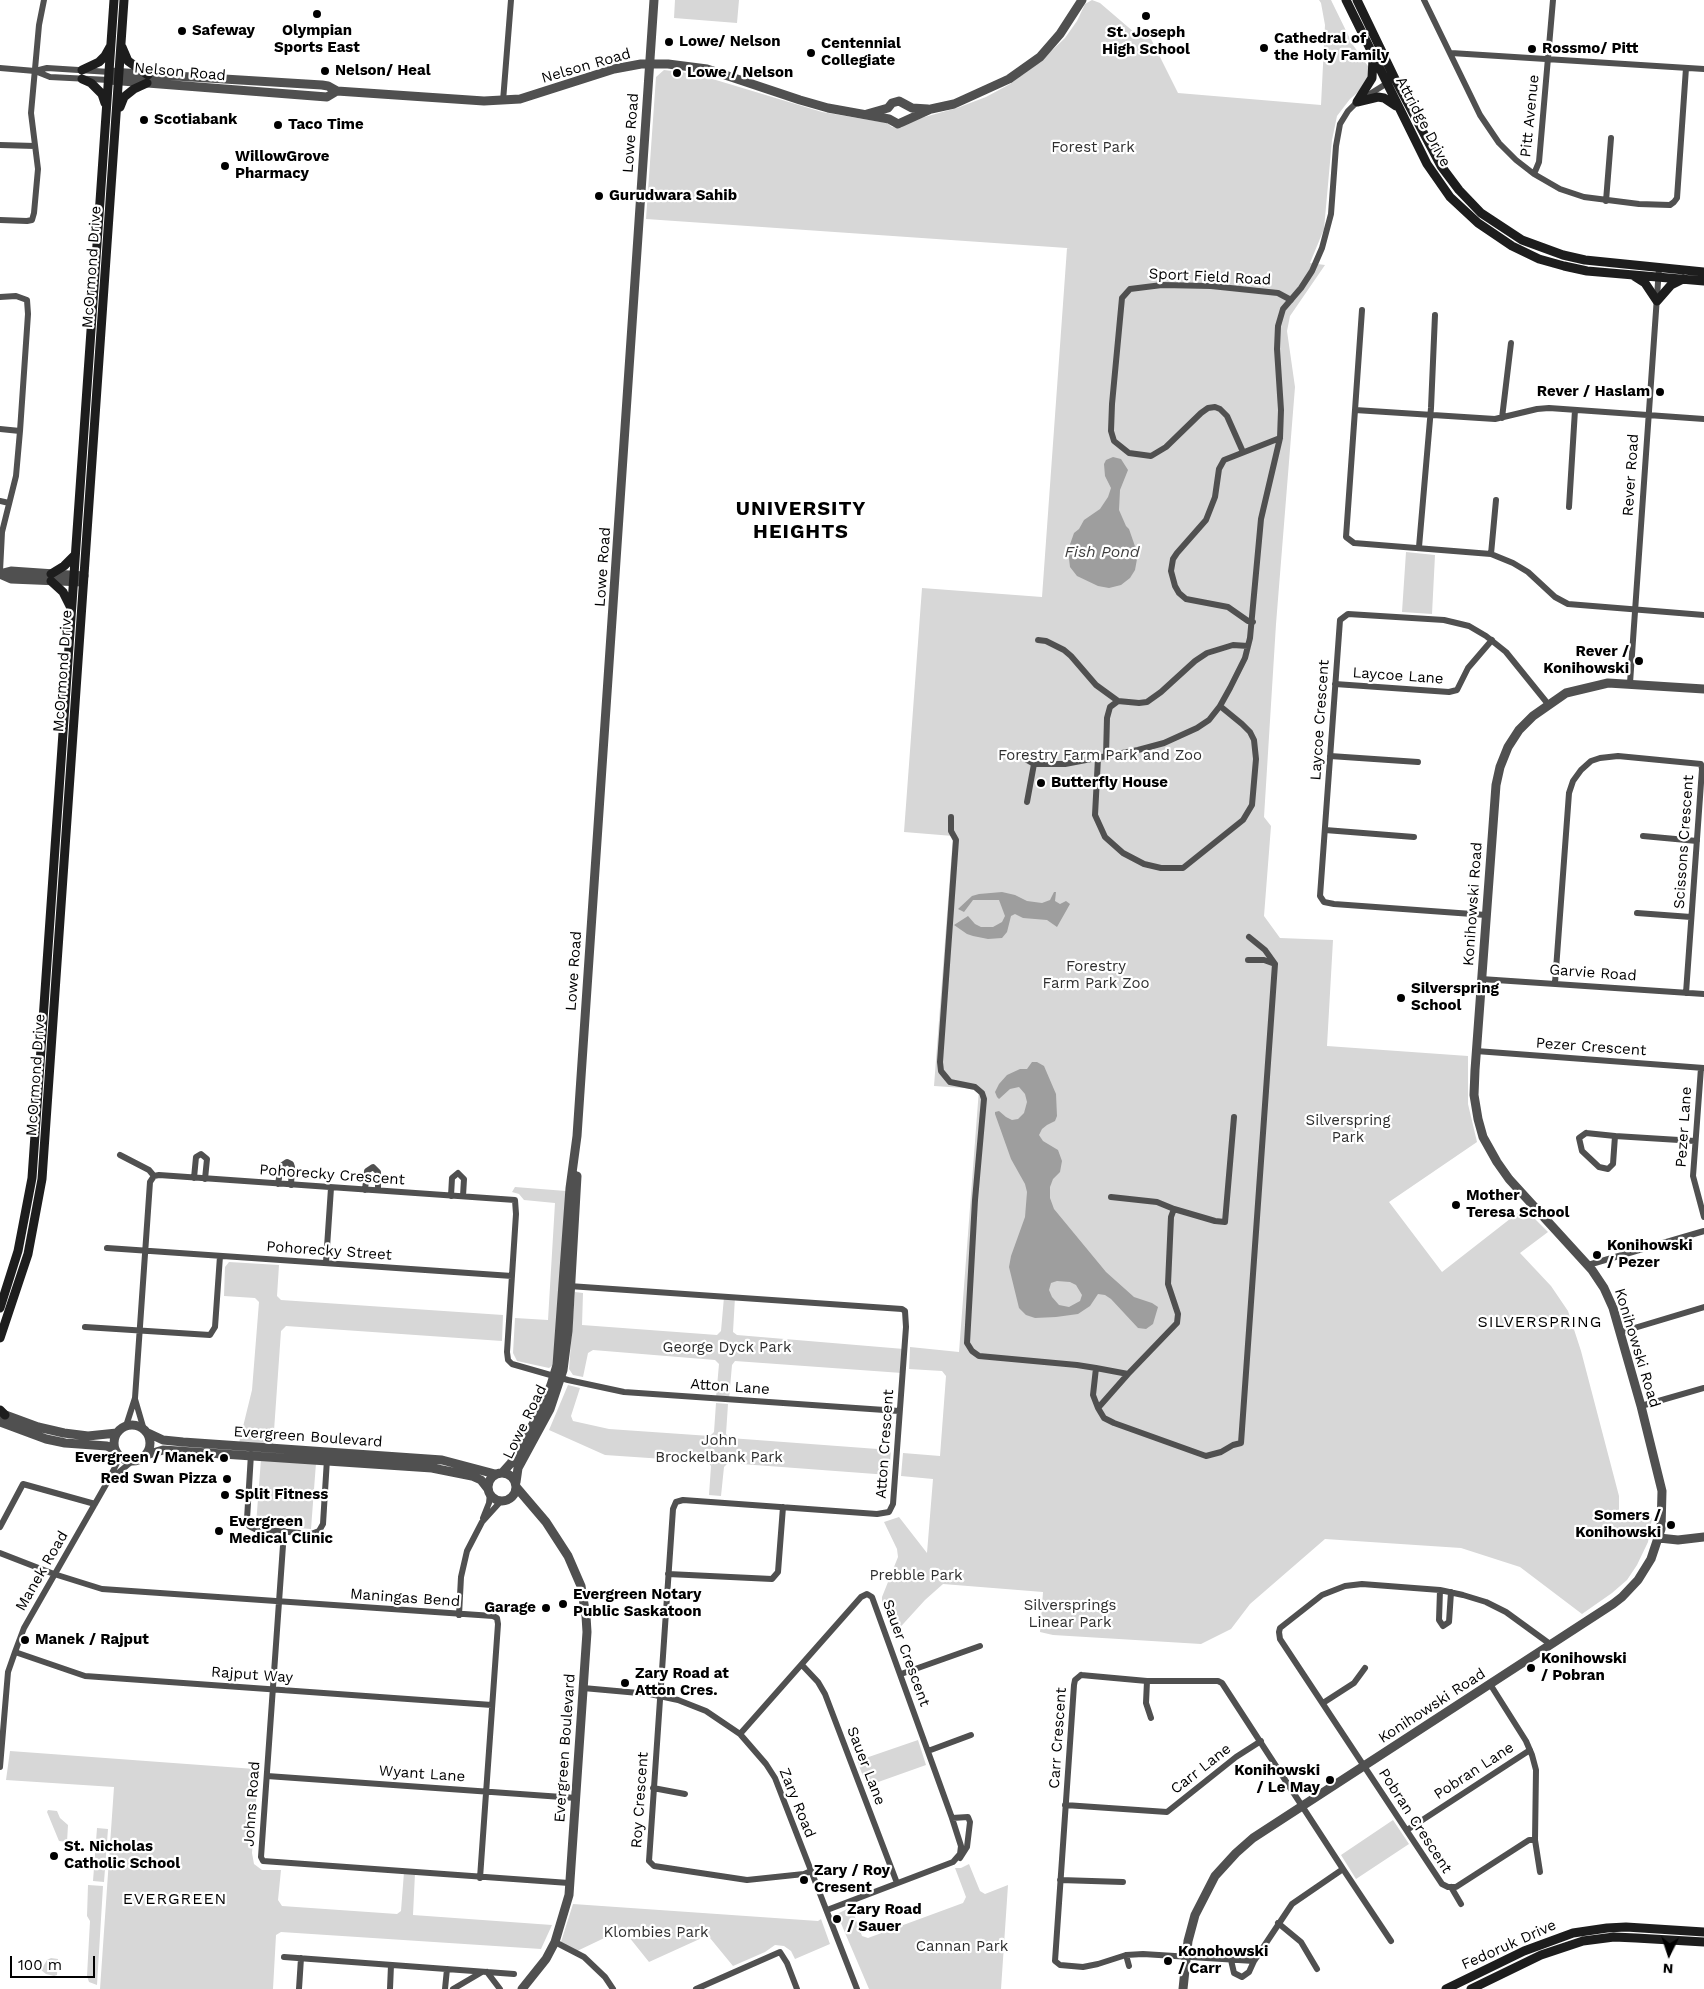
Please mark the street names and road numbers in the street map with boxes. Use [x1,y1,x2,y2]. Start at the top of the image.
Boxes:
street label: Nelson Road [539,45,633,87]
street label: Nelson Road [133,59,227,85]
street label: Attridge Drive [1392,74,1454,170]
street label: Pitt Avenue [1517,74,1543,158]
street label: Lowe Road [619,92,643,174]
street label: McOrmond Drive [79,205,105,329]
street label: Sport Field Road [1148,265,1272,289]
street label: Rever Road [1619,433,1643,517]
street label: Lowe Road [591,526,615,608]
street label: McOrmond Drive [50,609,76,733]
street label: Laycoe Crescent [1307,659,1333,781]
street label: Laycoe Lane [1352,664,1444,688]
street label: Scissons Crescent [1670,774,1698,910]
street label: Konihowski Road [1460,842,1486,966]
street label: Lowe Road [562,930,586,1012]
street label: Garvie Road [1549,961,1637,985]
street label: McOrmond Drive [23,1013,49,1137]
street label: Pezer Crescent [1535,1034,1647,1060]
street label: Pezer Lane [1672,1086,1696,1168]
street label: Pohorecky Crescent [259,1161,405,1189]
street label: Pohorecky Street [266,1238,392,1264]
street label: Konihowski Road [1610,1286,1664,1410]
street label: Atton Lane [690,1375,770,1399]
street label: Lowe Road [499,1382,551,1462]
street label: Atton Crescent [872,1389,898,1499]
street label: Evergreen Boulevard [233,1423,383,1451]
street label: Manek Road [12,1528,72,1614]
street label: Maningas Bend [349,1585,461,1611]
street label: Sauer Crescent [878,1597,934,1709]
street label: Rajput Way [210,1663,294,1687]
street label: Konihowski Road [1375,1665,1489,1747]
street label: Evergreen Boulevard [551,1673,579,1823]
street label: Carr Crescent [1045,1687,1071,1789]
street label: Sauer Lane [843,1724,889,1808]
street label: Pobran Lane [1431,1739,1517,1803]
street label: Carr Lane [1167,1740,1235,1798]
street label: Roy Crescent [628,1751,652,1849]
street label: Johns Road [240,1761,264,1847]
street label: Wyant Lane [378,1762,466,1786]
street label: Pobran Crescent [1374,1765,1456,1877]
street label: Zary Road [775,1766,819,1840]
street label: Fedoruk Drive [1459,1916,1559,1974]

